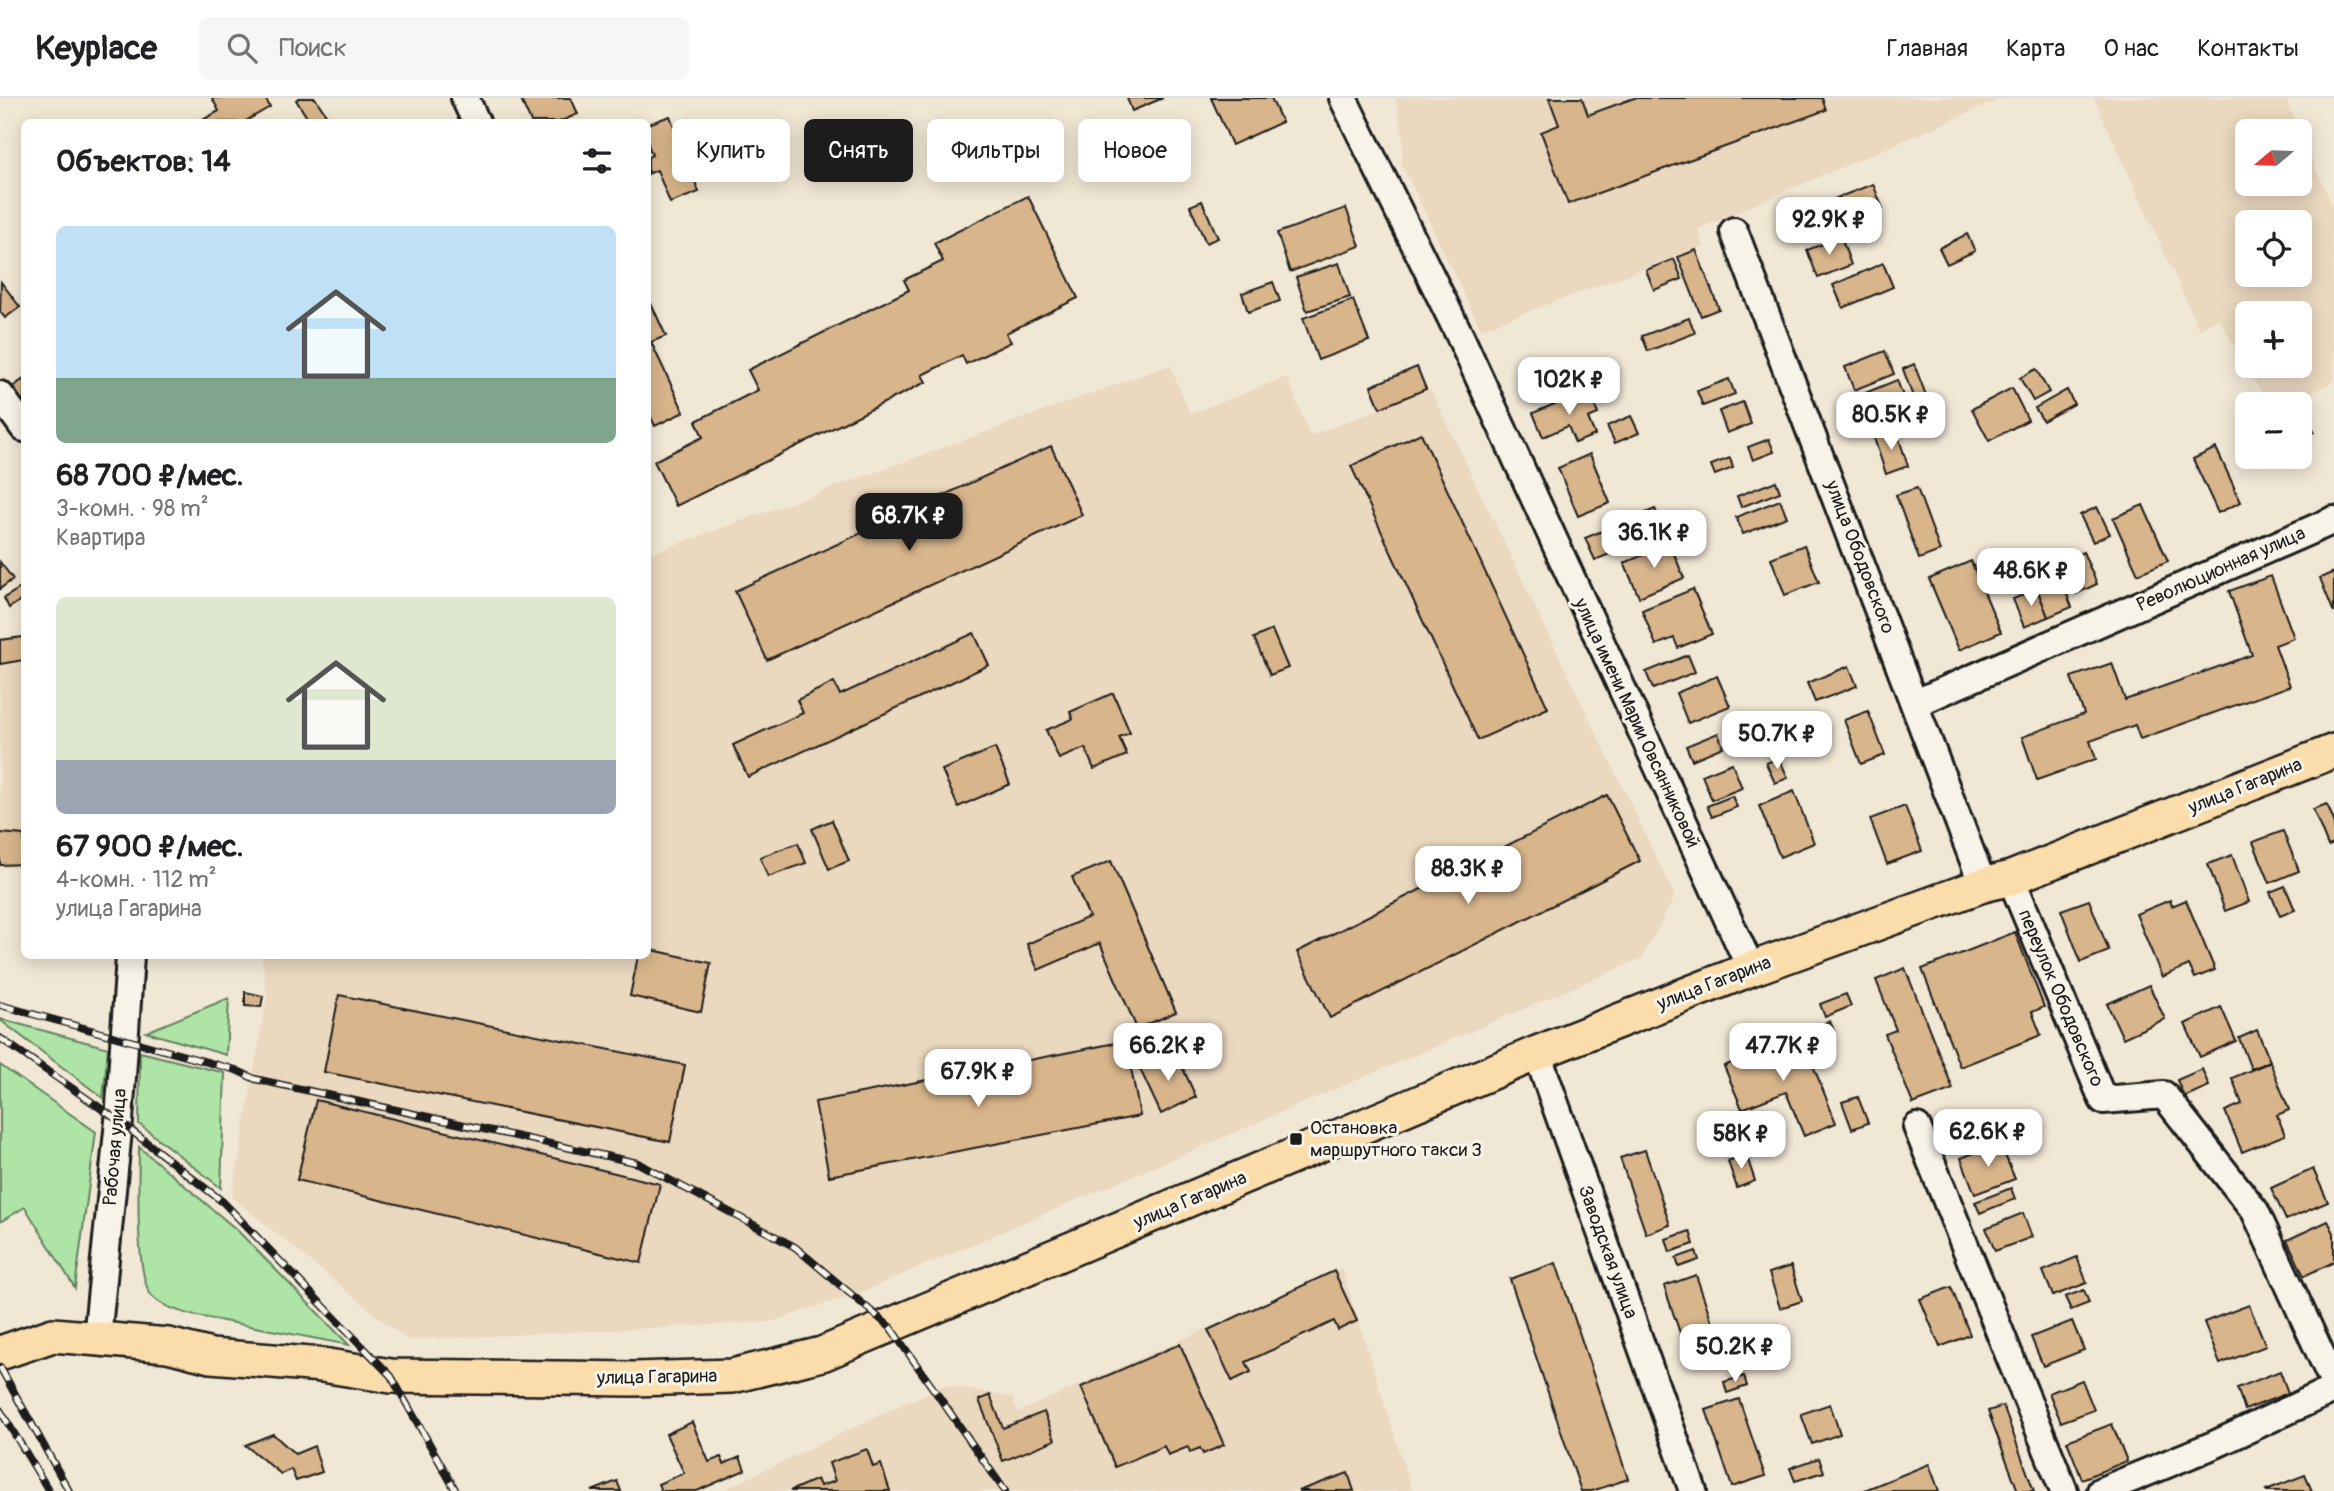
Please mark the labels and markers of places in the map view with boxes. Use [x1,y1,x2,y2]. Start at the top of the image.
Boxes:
pin: 92.9K ₽ [1764,198,1894,257]
pin: 102K ₽ [1512,358,1626,417]
pin: 80.5K ₽ [1826,392,1956,452]
pin: 68.7K ₽ [844,494,974,553]
pin: 36.1K ₽ [1589,510,1719,570]
pin: 48.6K ₽ [1966,548,2096,608]
pin: 50.7K ₽ [1712,712,1842,771]
pin: 88.3K ₽ [1403,846,1533,906]
pin: 66.2K ₽ [1103,1024,1233,1083]
pin: 47.7K ₽ [1718,1024,1848,1083]
pin: 67.9K ₽ [913,1049,1043,1109]
pin: 62.6K ₽ [1923,1110,2053,1169]
pin: 58K ₽ [1692,1112,1790,1171]
place label: Остановка маршрутного такси 3 [1310,1116,1482,1162]
marker: Остановка маршрутного такси 3 [1288,1131,1304,1147]
pin: 50.2K ₽ [1670,1324,1800,1384]

